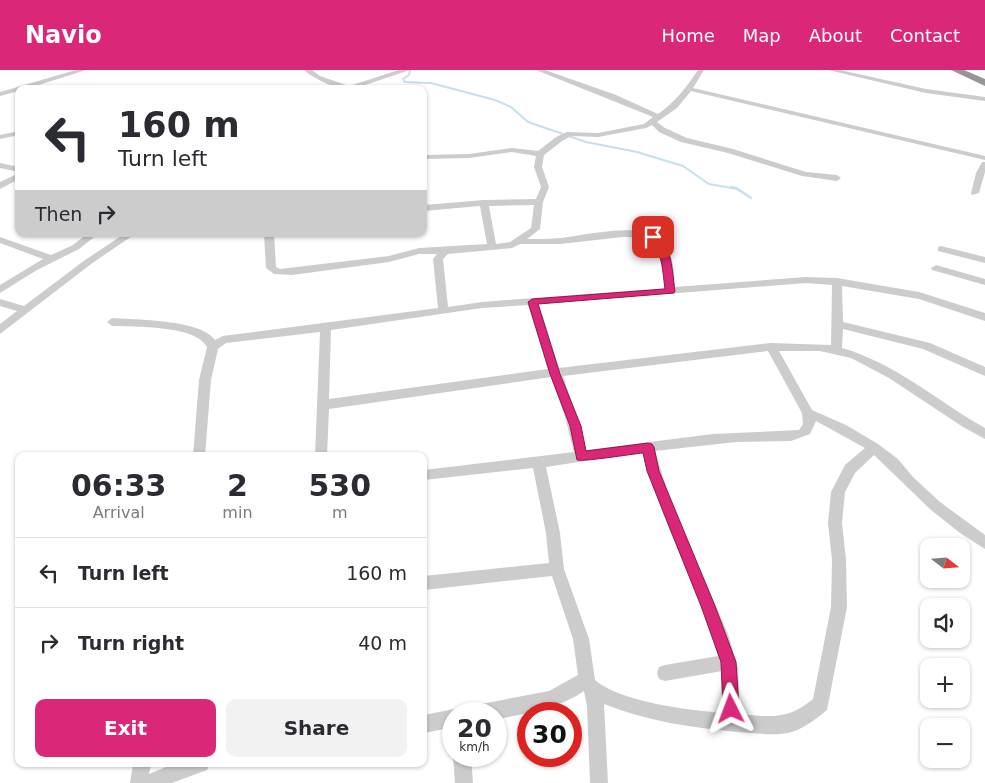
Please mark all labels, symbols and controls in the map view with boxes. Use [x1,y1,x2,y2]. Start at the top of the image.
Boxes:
text: Navio [25,21,102,49]
text: Home [662,25,715,46]
text: Map [743,25,781,46]
text: About [809,25,862,46]
text: Contact [890,25,960,46]
icon: left [35,105,100,170]
text: 160 m [118,105,240,145]
text: Turn left [118,146,207,171]
icon: right [92,200,120,228]
text: Then [35,203,82,225]
pin [632,216,674,258]
icon: arrive [639,223,667,251]
text: 06:33 [71,468,166,503]
text: 2 [227,468,248,503]
text: 530 [308,468,371,503]
text: Arrival [93,503,145,522]
text: min [222,503,253,522]
text: m [332,503,348,522]
north arrow [920,538,970,588]
map controls [920,538,970,768]
icon: left [35,559,63,587]
text: Turn left [78,562,169,584]
text: 160 m [346,562,407,584]
button: sound [920,598,970,648]
icon: right [35,629,63,657]
text: Turn right [78,632,184,654]
text: 40 m [358,632,407,654]
button: + [920,658,970,708]
position arrow [704,682,756,734]
button: Exit [35,699,216,757]
button: Share [226,699,407,757]
speed limit sign: 30 [517,702,582,767]
text: 20 [457,714,492,743]
button: − [920,718,970,768]
text: km/h [459,740,490,754]

